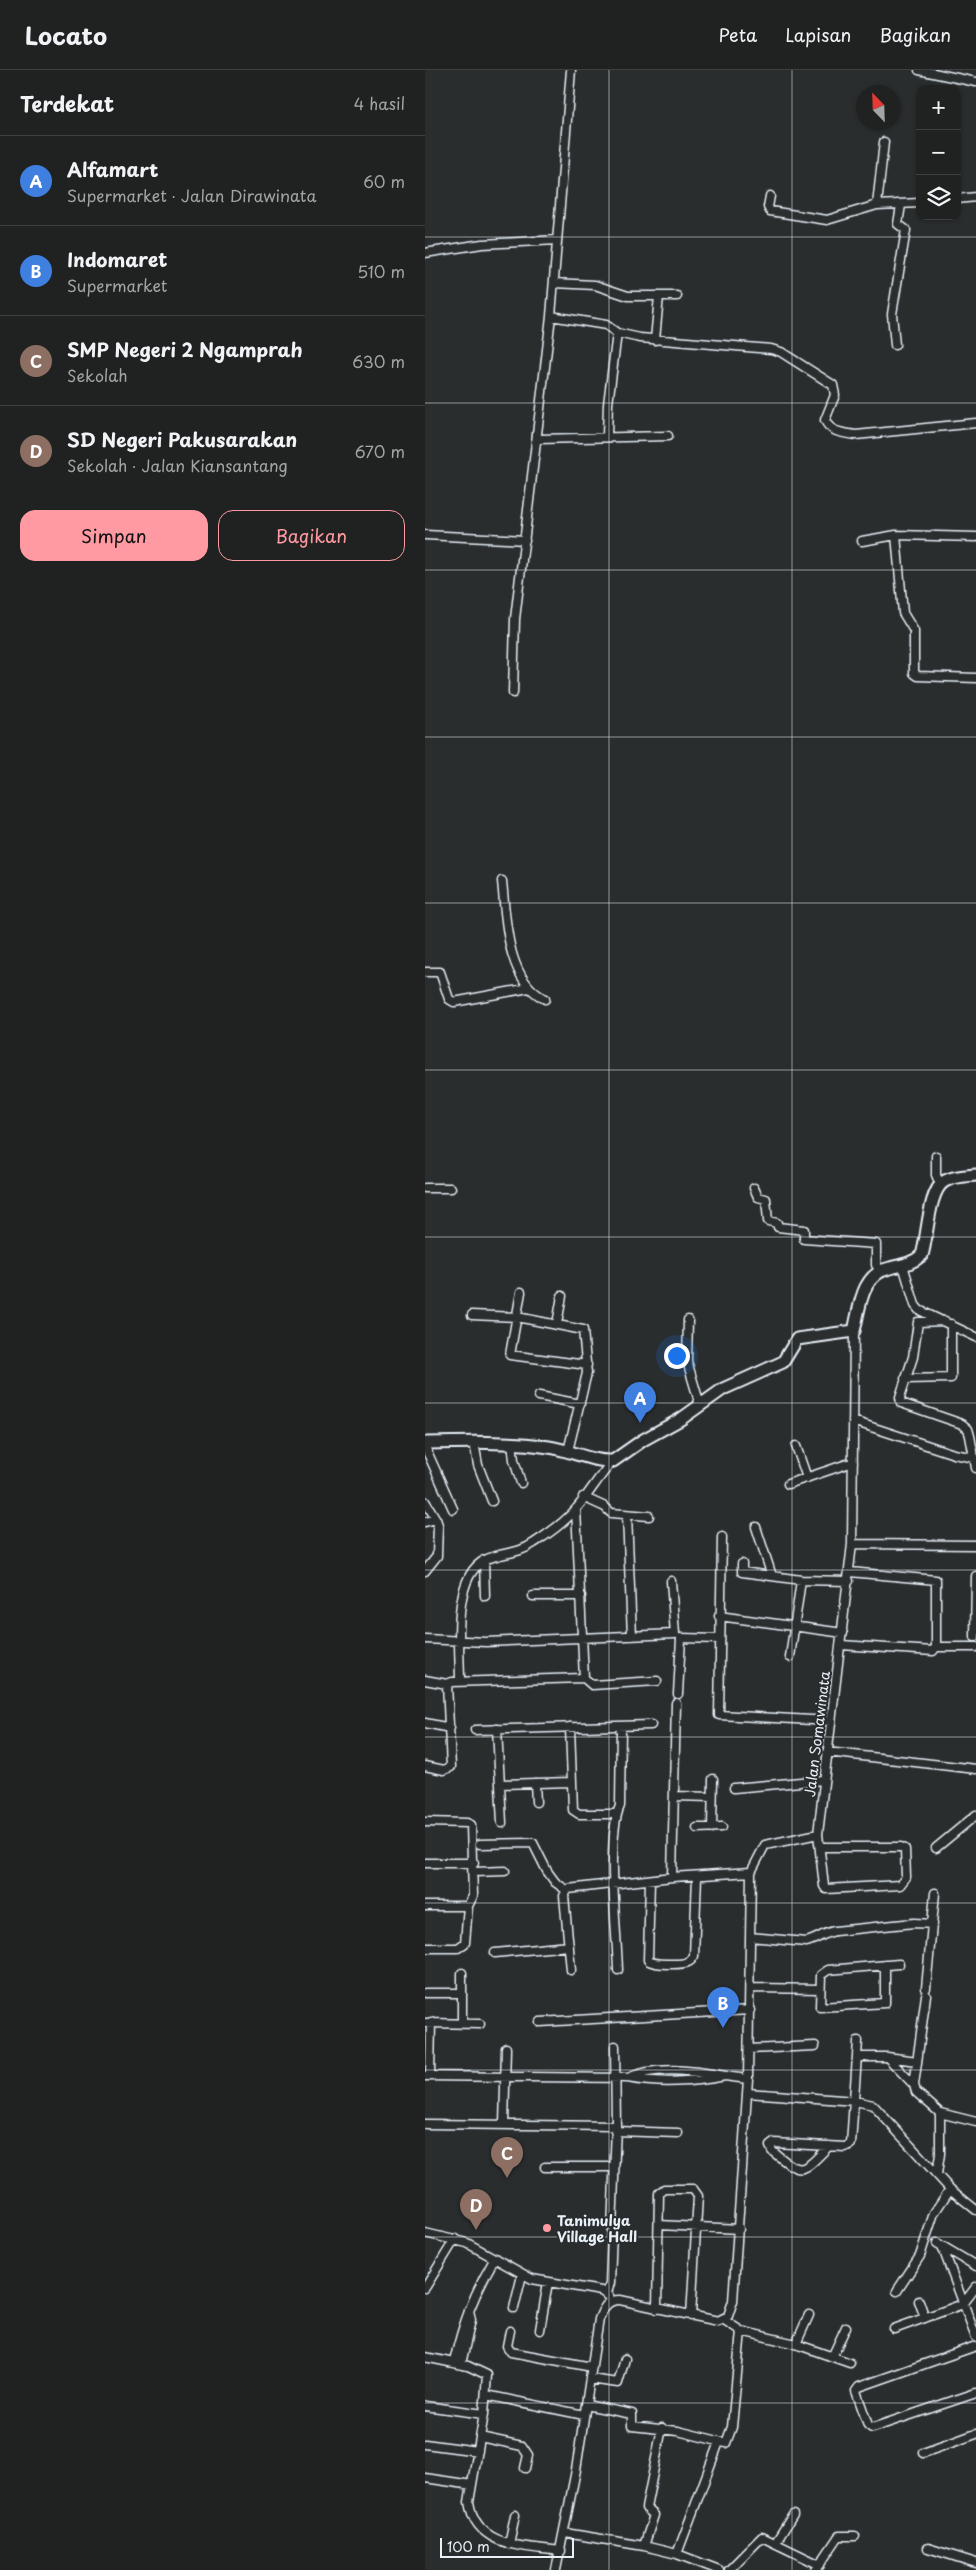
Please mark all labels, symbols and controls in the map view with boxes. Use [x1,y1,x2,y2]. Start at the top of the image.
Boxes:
text: Locato [25,17,107,53]
text: Peta [719,21,757,48]
text: Lapisan [785,21,851,48]
text: Bagikan [879,21,951,48]
north arrow [856,85,901,130]
map controls [916,85,961,220]
button: + [916,85,961,130]
text: Terdekat [20,87,114,119]
text: 4 hasil [354,91,405,115]
button: − [916,130,961,175]
text: Alfamart [67,155,159,183]
text: A [30,169,42,193]
text: 60 m [363,169,405,193]
button: layers [916,175,961,220]
text: Supermarket · Jalan Dirawinata [67,183,316,207]
text: Indomaret [67,245,167,273]
text: B [31,259,41,283]
text: 510 m [357,259,405,283]
text: Supermarket [67,273,167,297]
text: SMP Negeri 2 Ngamprah [67,335,303,363]
text: C [30,349,42,373]
text: 630 m [352,349,405,373]
text: Sekolah [67,363,128,387]
text: SD Negeri Pakusarakan [67,425,297,453]
text: D [30,439,42,463]
text: 670 m [355,439,405,463]
text: Sekolah · Jalan Kiansantang [67,453,288,477]
button: Simpan [20,510,208,561]
button: Bagikan [218,510,405,561]
your location [664,1343,690,1369]
pin: A [624,1382,656,1423]
street label: Jalan Somawinata [799,1670,835,1798]
pin: B [707,1987,739,2028]
pin: C [491,2137,523,2178]
pin: D [460,2189,492,2230]
place label: Tanimulya Village Hall [557,2210,637,2247]
marker: Tanimulya Village Hall [541,2222,553,2234]
scale bar [440,2535,574,2558]
text: 100 m [447,2536,490,2557]

